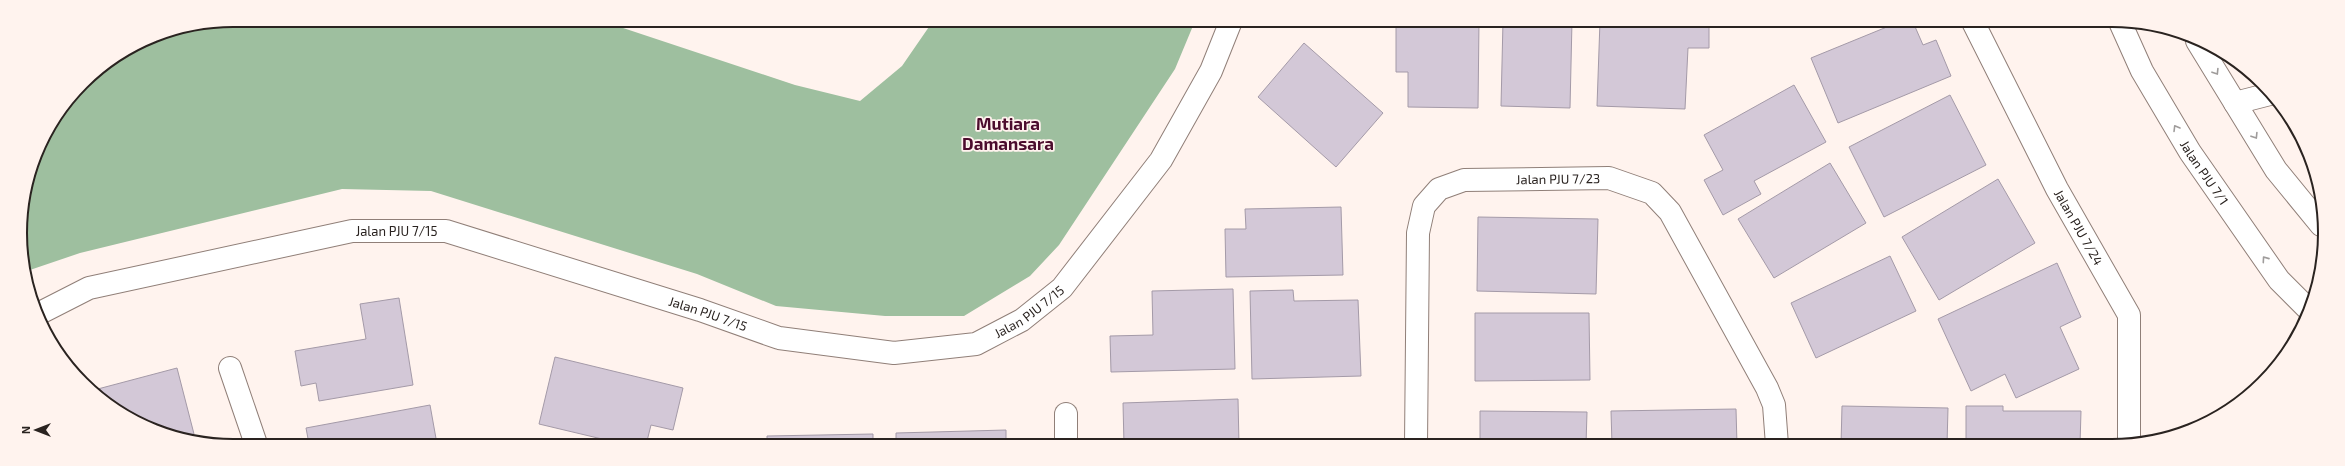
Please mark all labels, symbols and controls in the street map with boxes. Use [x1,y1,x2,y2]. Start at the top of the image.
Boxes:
one-way arrow [2211,68,2218,75]
district label: Mutiara Damansara [962,113,1054,153]
one-way arrow [2173,125,2180,132]
one-way arrow [2250,132,2258,139]
street label: Jalan PJU 7/1 [2177,137,2232,208]
street label: Jalan PJU 7/23 [1516,170,1600,187]
street label: Jalan PJU 7/24 [2051,186,2107,268]
street label: Jalan PJU 7/15 [356,223,438,239]
one-way arrow [2262,256,2270,263]
street label: Jalan PJU 7/15 [991,282,1067,341]
street label: Jalan PJU 7/15 [667,293,749,334]
north arrow [16,410,56,450]
text: N [19,426,32,434]

